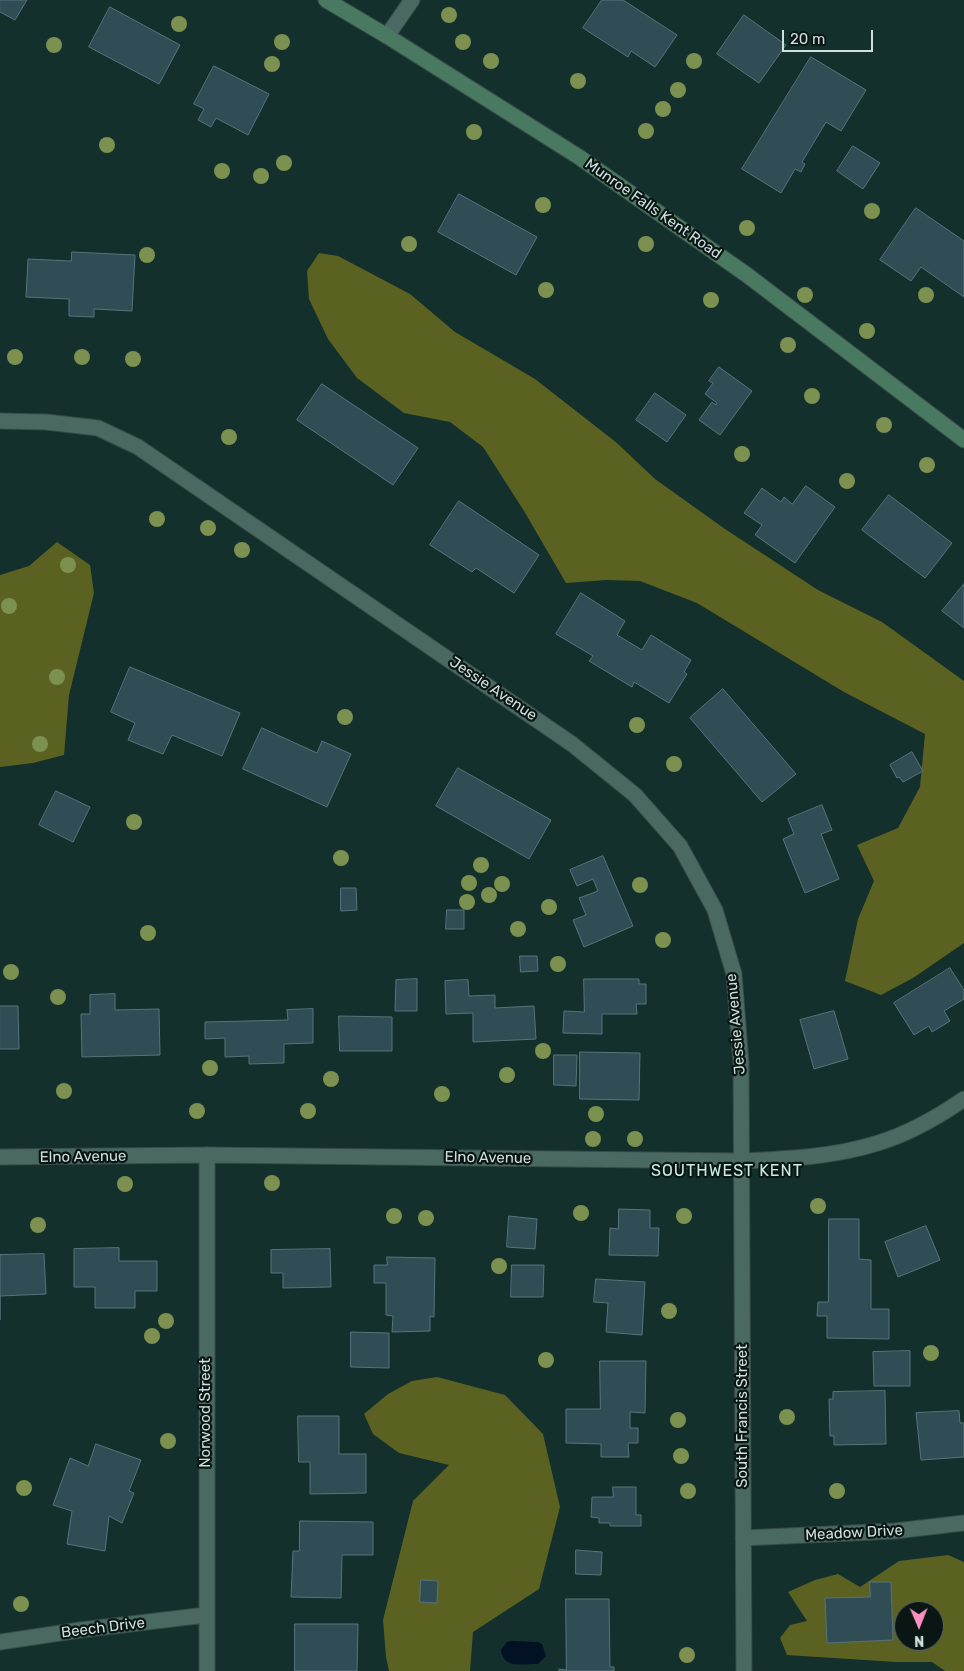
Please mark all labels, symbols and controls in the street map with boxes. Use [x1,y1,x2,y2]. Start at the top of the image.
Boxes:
scale bar [784,20,875,52]
text: 20 m [790,30,825,48]
street label: Munroe Falls Kent Road [581,155,725,263]
street label: Jessie Avenue [446,653,540,725]
street label: Jessie Avenue [723,973,749,1075]
street label: Elno Avenue [40,1147,126,1167]
street label: Elno Avenue [445,1148,531,1168]
district label: SOUTHWEST KENT [649,1161,805,1181]
street label: South Francis Street [734,1344,752,1488]
street label: Norwood Street [197,1358,215,1468]
street label: Meadow Drive [805,1521,903,1545]
north arrow [894,1601,944,1651]
street label: Beech Drive [60,1614,146,1642]
text: N [914,1632,924,1649]

